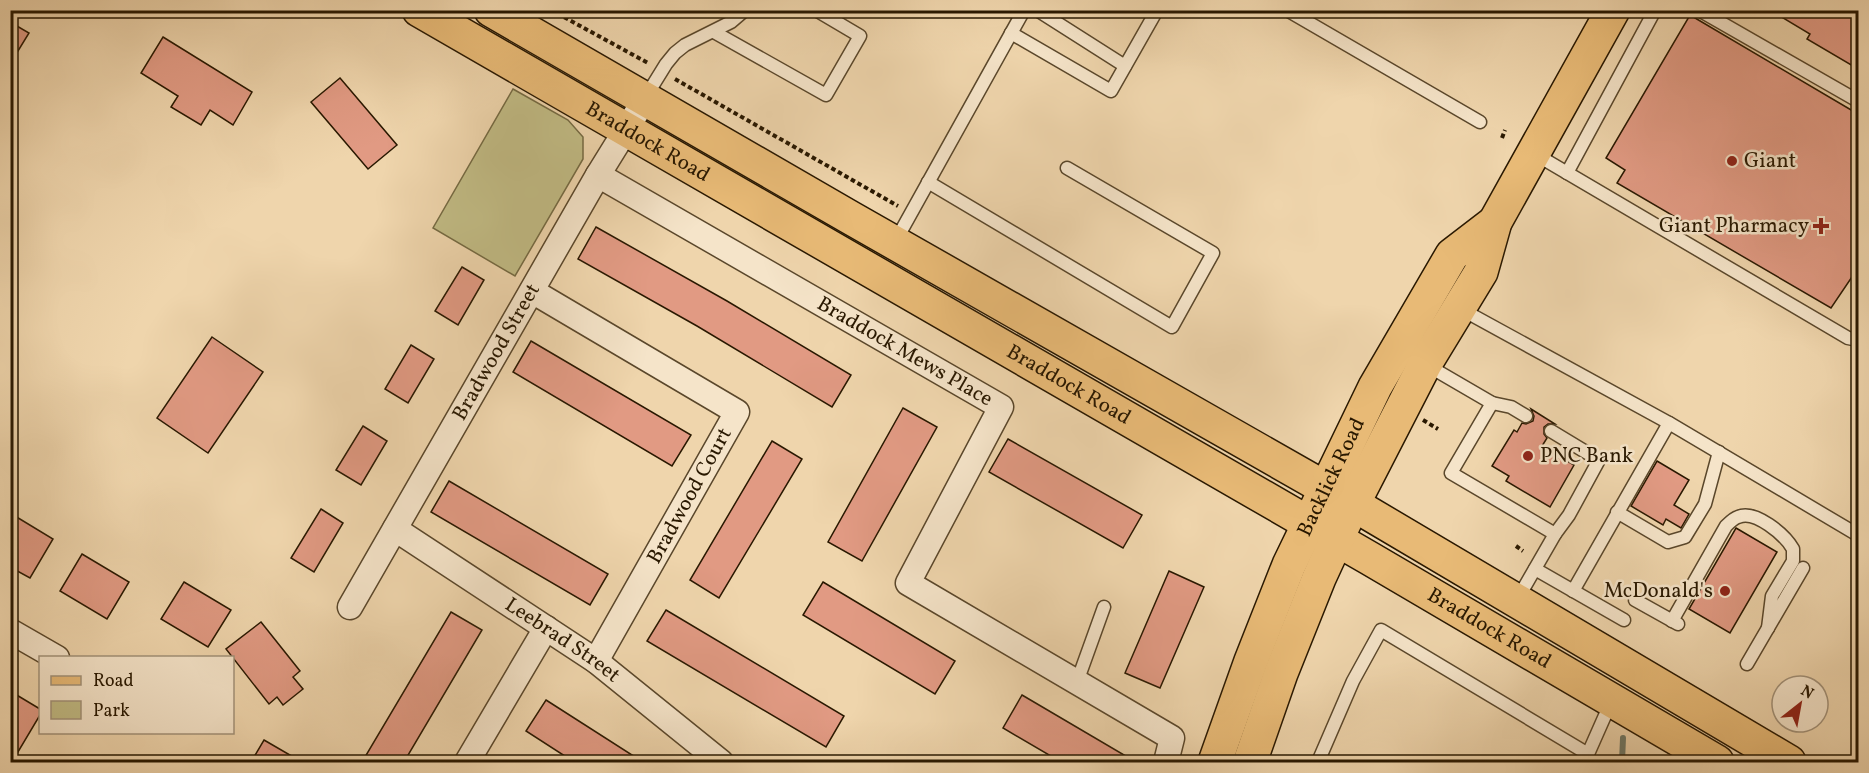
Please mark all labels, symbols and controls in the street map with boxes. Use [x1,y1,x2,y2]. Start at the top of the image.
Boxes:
street label: Braddock Road [580,95,715,189]
place label: Giant [1744,147,1796,176]
marker: Giant [1725,154,1739,168]
place label: Giant Pharmacy [1659,212,1810,241]
marker: Giant Pharmacy [1814,219,1828,233]
street label: Bradwood Street [446,278,547,426]
street label: Braddock Mews Place [812,290,998,414]
street label: Braddock Road [1001,337,1136,432]
street label: Backlick Road [1290,413,1372,541]
street label: Bradwood Court [641,423,739,569]
place label: PNC Bank [1540,442,1634,471]
marker: PNC Bank [1521,449,1535,463]
place label: McDonald's [1604,577,1713,606]
street label: Braddock Road [1422,581,1557,676]
marker: McDonald's [1718,584,1732,598]
street label: Leebrad Street [499,591,626,689]
legend [39,656,234,734]
text: Road [93,669,134,694]
north arrow [1770,674,1830,734]
text: N [1796,680,1818,705]
text: Park [93,699,130,724]

